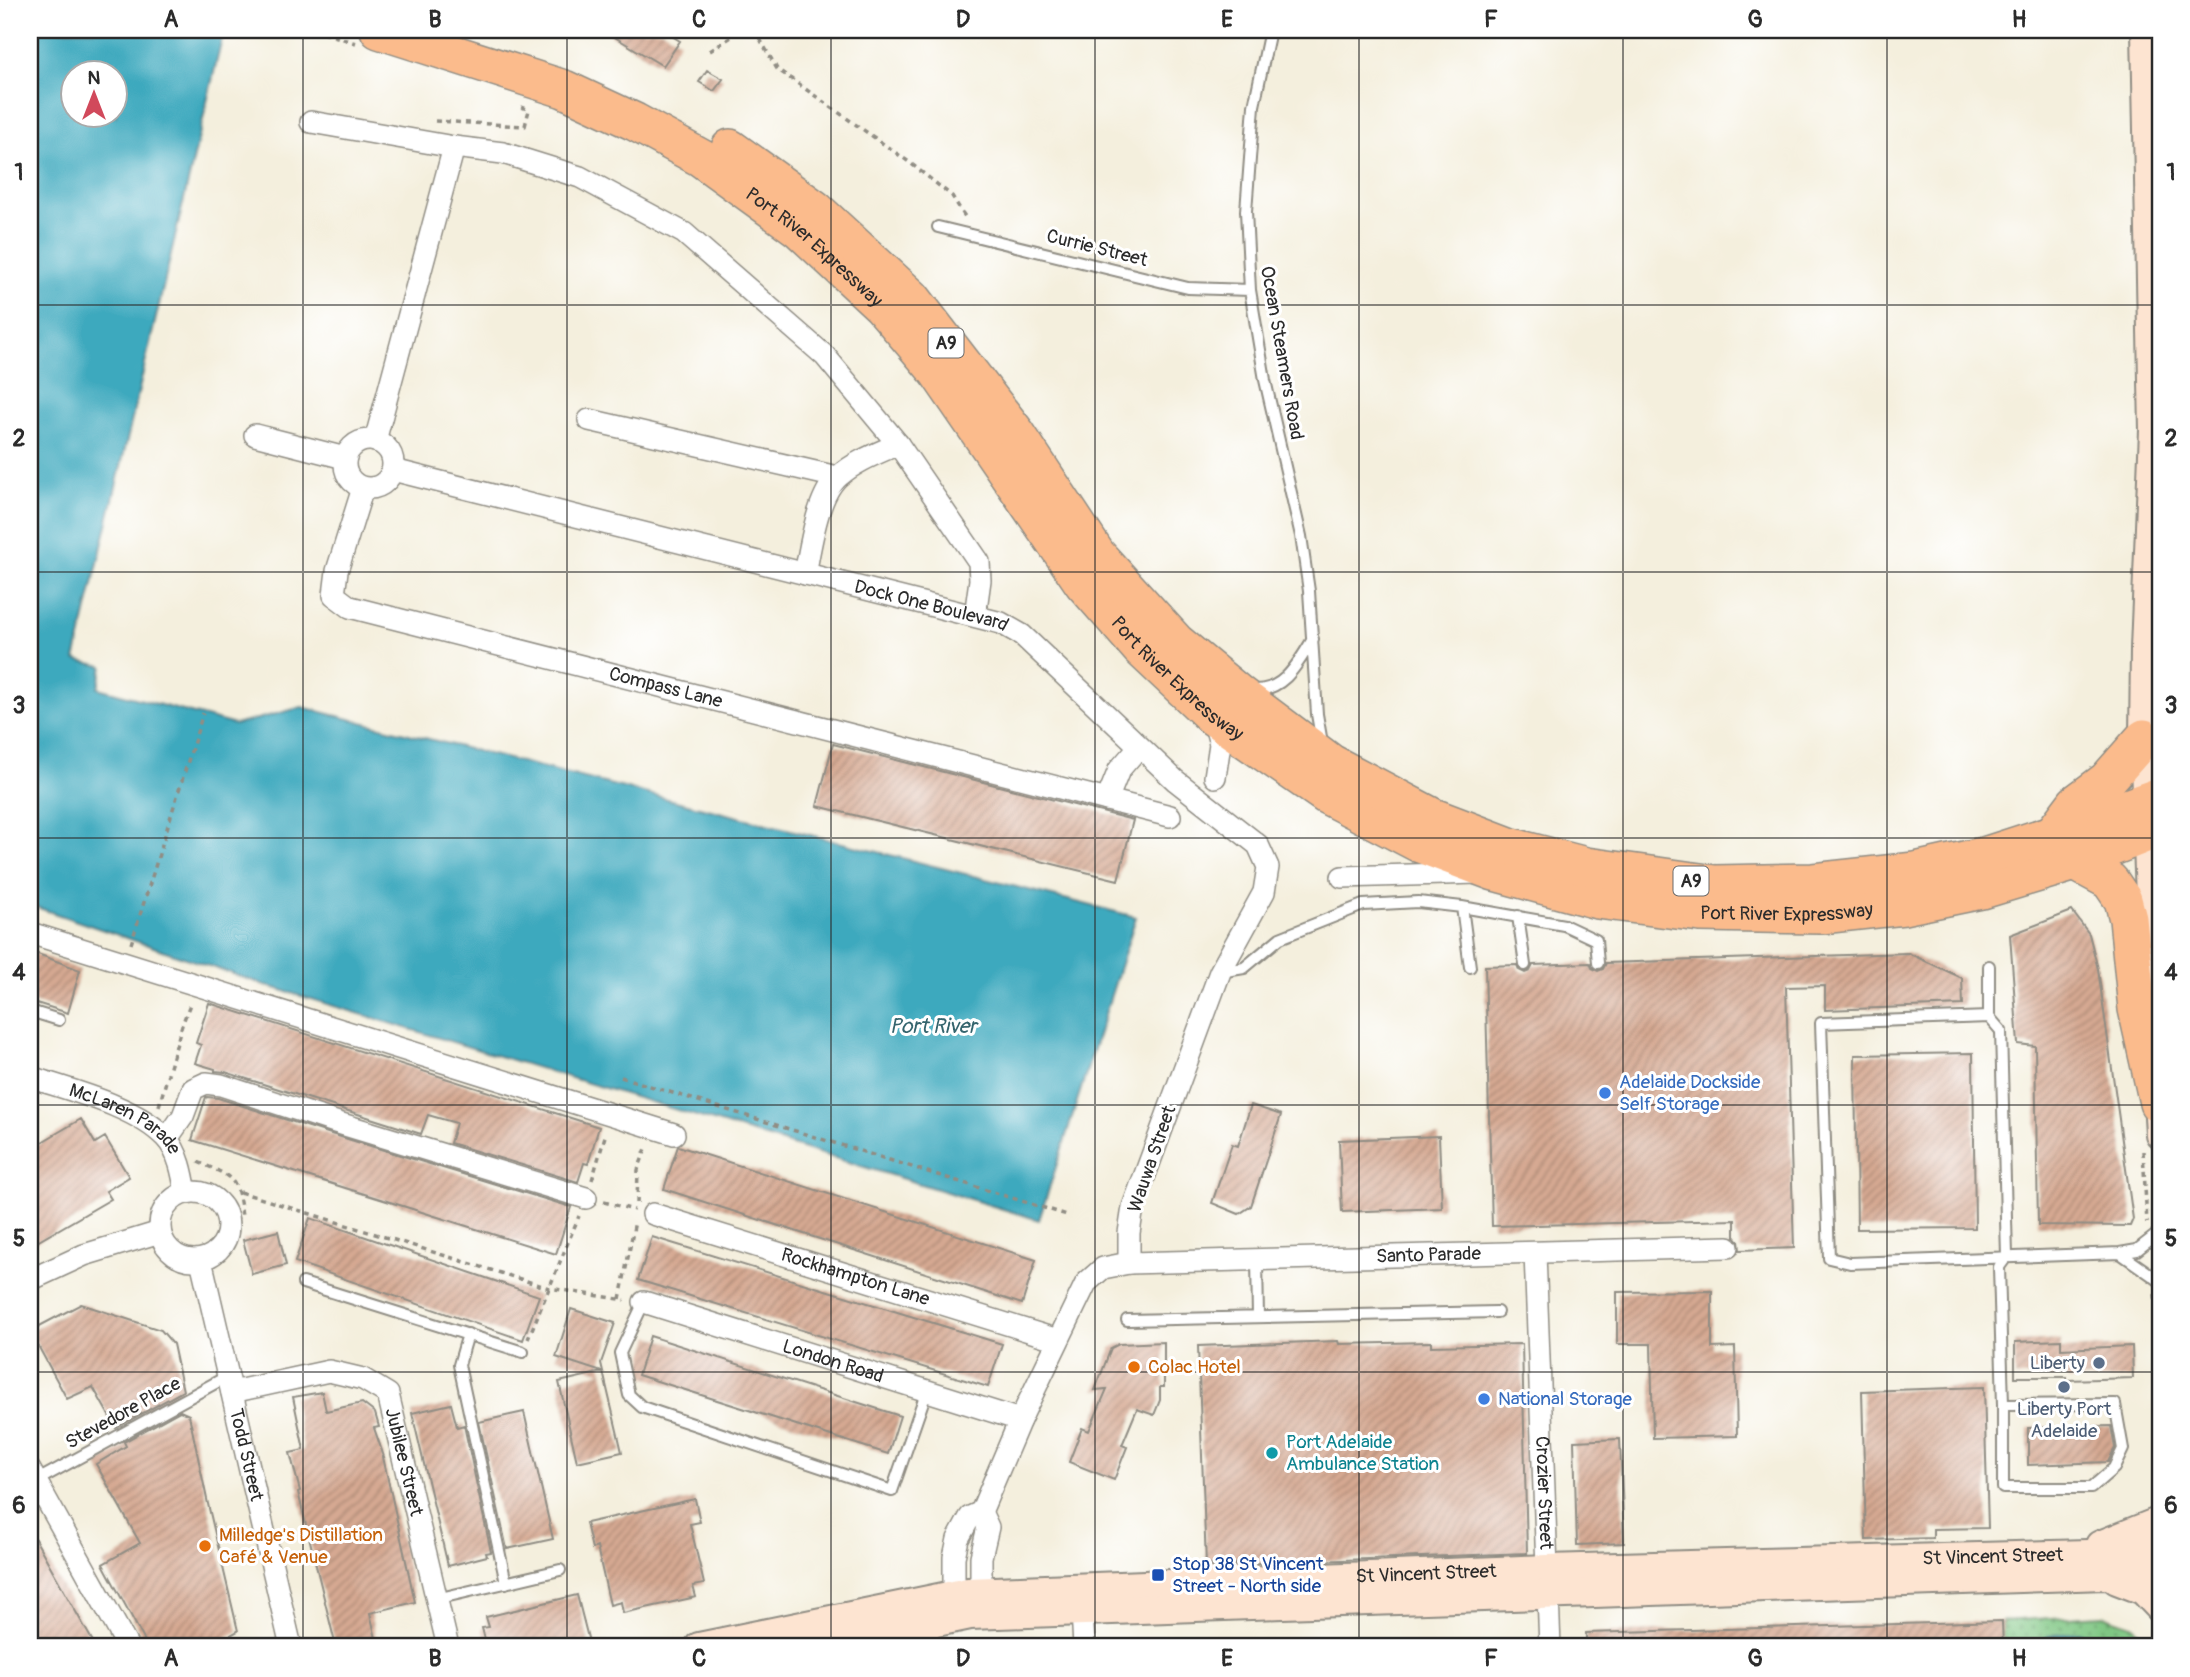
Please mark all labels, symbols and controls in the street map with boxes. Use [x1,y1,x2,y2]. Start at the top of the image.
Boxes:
text: A [164,5,179,34]
text: B [428,5,442,34]
text: C [692,5,706,34]
text: D [956,5,970,34]
text: E [1221,5,1233,34]
text: F [1484,5,1498,34]
text: G [1747,5,1763,34]
text: H [2012,5,2026,34]
north arrow [60,60,130,130]
text: N [88,66,101,90]
text: 1 [15,158,24,187]
text: 1 [2167,158,2176,187]
street label: Port River Expressway [741,182,888,313]
street label: Currie Street [1044,224,1150,272]
street label: Ocean Steamers Road [1255,264,1309,442]
road number: A9 [928,328,964,358]
text: 2 [13,424,26,453]
text: 2 [2165,424,2178,453]
street label: Dock One Boulevard [852,575,1013,637]
street label: Port River Expressway [1106,611,1248,746]
street label: Compass Lane [606,661,726,714]
text: 3 [13,691,25,720]
text: 3 [2165,691,2177,720]
road number: A9 [1674,866,1708,896]
street label: Port River Expressway [1700,897,1874,927]
text: 4 [12,958,26,987]
text: 4 [2164,958,2178,987]
water label: Port River [889,1013,979,1040]
place label: Adelaide Dockside Self Storage [1619,1070,1761,1116]
street label: McLaren Parade [66,1078,187,1159]
marker: Adelaide Dockside Self Storage [1597,1085,1613,1101]
street label: Wauwa Street [1122,1102,1182,1216]
text: 5 [13,1224,25,1253]
text: 5 [2165,1224,2177,1253]
street label: Santo Parade [1376,1242,1482,1268]
street label: Rockhampton Lane [778,1243,933,1312]
street label: London Road [779,1334,886,1388]
place label: Liberty [2030,1351,2085,1375]
place label: Colac Hotel [1148,1355,1241,1379]
marker: Liberty [2091,1355,2107,1371]
marker: Colac Hotel [1126,1359,1142,1375]
street label: Stevedore Place [61,1371,185,1455]
marker: Liberty Port Adelaide [2056,1379,2072,1395]
place label: National Storage [1498,1387,1633,1411]
marker: National Storage [1476,1391,1492,1407]
place label: Liberty Port Adelaide [2017,1397,2112,1443]
street label: Jubilee Street [380,1405,429,1519]
street label: Todd Street [224,1406,269,1504]
place label: Port Adelaide Ambulance Station [1286,1430,1439,1476]
street label: Crozier Street [1530,1436,1558,1550]
marker: Port Adelaide Ambulance Station [1264,1445,1280,1461]
text: 6 [12,1491,26,1520]
text: 6 [2164,1491,2178,1520]
place label: Milledge's Distillation Café & Venue [219,1523,383,1569]
marker: Milledge's Distillation Café & Venue [197,1538,213,1554]
street label: St Vincent Street [1922,1543,2064,1571]
place label: Stop 38 St Vincent Street - North side [1172,1552,1324,1598]
street label: St Vincent Street [1355,1559,1497,1589]
marker: Stop 38 St Vincent Street - North side [1150,1567,1166,1583]
text: A [164,1644,179,1673]
text: B [428,1644,442,1673]
text: C [692,1644,706,1673]
text: D [956,1644,970,1673]
text: E [1221,1644,1233,1673]
text: F [1484,1644,1498,1673]
text: G [1747,1644,1763,1673]
text: H [2012,1644,2026,1673]

